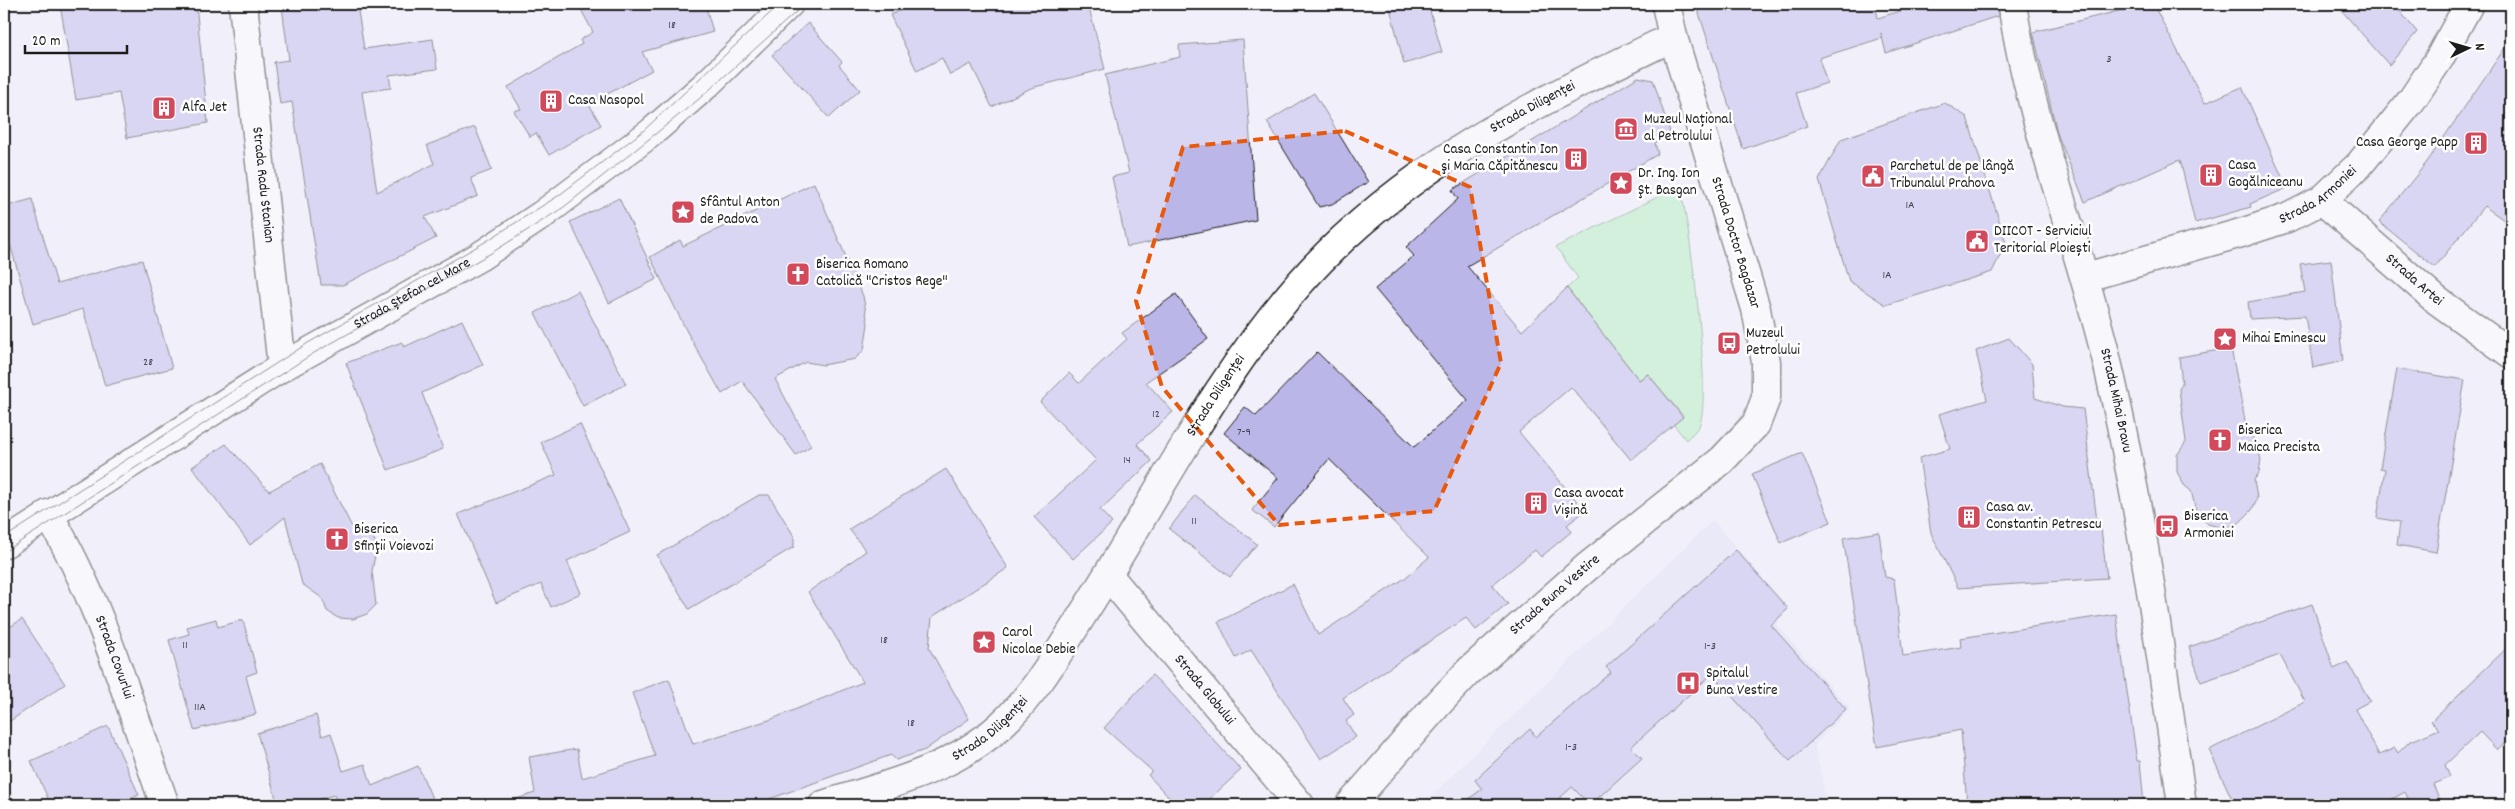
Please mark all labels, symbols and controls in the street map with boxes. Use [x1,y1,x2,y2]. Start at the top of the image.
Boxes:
house number: 18 [668,17,676,34]
scale bar [25,22,128,54]
north arrow [2442,22,2492,72]
text: 20 m [32,31,60,53]
text: N [2469,43,2489,51]
house number: 3 [2106,51,2112,68]
street label: Strada Diligenței [1486,75,1580,140]
building icon: Casa Nasopol [538,88,564,114]
place label: Casa Nasopol [568,90,644,112]
building icon: Alfa Jet [151,95,177,121]
place label: Alfa Jet [182,97,228,119]
place label: Muzeul Național al Petrolului [1644,109,1732,148]
museum icon: Muzeul Național al Petrolului [1613,116,1639,142]
street label: Strada Radu Stanian [245,126,280,244]
building icon: Casa George Papp [2463,130,2489,156]
place label: Casa George Papp [2356,132,2458,154]
place label: Casa Constantin Ion şi Maria Căpitănescu [1441,139,1558,178]
building icon: Casa Constantin Ion şi Maria Căpitănescu [1563,146,1589,172]
place label: Casa Gogălniceanu [2228,155,2303,194]
place label: Parchetul de pe lângă Tribunalul Prahova [1890,156,2014,195]
street label: Strada Armoniei [2276,161,2363,231]
building icon: Casa Gogălniceanu [2198,162,2224,188]
place label: Dr. Ing. Ion Şt. Basgan [1638,163,1700,202]
public building icon: Parchetul de pe lângă Tribunalul Prahova [1860,163,1886,189]
place icon: Dr. Ing. Ion Şt. Basgan [1608,170,1634,196]
street label: Strada Doctor Bagdazar [1704,174,1766,312]
place label: Sfântul Anton de Padova [700,192,780,231]
house number: 1A [1905,197,1915,214]
place icon: Sfântul Anton de Padova [670,199,696,225]
place label: DIICOT - Serviciul Teritorial Ploiești [1994,221,2092,260]
public building icon: DIICOT - Serviciul Teritorial Ploiești [1964,228,1990,254]
street label: Strada Artei [2380,249,2448,312]
street label: Strada Ștefan cel Mare [350,252,475,336]
place label: Biserica Romano Catolică "Cristos Rege" [816,254,948,293]
church icon: Biserica Romano Catolică "Cristos Rege" [785,261,811,287]
house number: 1A [1882,267,1892,284]
place label: Muzeul Petrolului [1746,323,1800,362]
place icon: Mihai Eminescu [2212,326,2238,352]
place label: Mihai Eminescu [2242,328,2326,350]
bus stop icon: Muzeul Petrolului [1716,330,1742,356]
street label: Strada Mihai Bravu [2093,346,2137,455]
street label: Strada Diligenței [1181,350,1251,441]
house number: 28 [143,354,153,371]
house number: 12 [1152,406,1160,423]
place label: Biserica Maica Precista [2238,420,2321,459]
house number: 7-9 [1237,424,1251,441]
church icon: Biserica Maica Precista [2207,427,2233,453]
house number: 14 [1123,452,1131,469]
place label: Casa avocat Vișină [1554,483,1624,522]
building icon: Casa avocat Vișină [1523,490,1549,516]
place label: Casa av. Constantin Petrescu [1986,497,2101,536]
building icon: Casa av. Constantin Petrescu [1956,504,1982,530]
place label: Biserica Armoniei [2184,506,2234,545]
house number: 11 [1191,513,1197,530]
bus stop icon: Biserica Armoniei [2154,513,2180,539]
place label: Biserica Sfinţii Voievozi [354,519,434,558]
church icon: Biserica Sfinţii Voievozi [324,526,350,552]
street label: Strada Buna Vestire [1505,549,1605,641]
street label: Strada Covurlui [88,612,139,702]
place label: Carol Nicolae Debie [1002,622,1076,661]
place icon: Carol Nicolae Debie [971,629,997,655]
house number: 18 [880,632,888,649]
house number: 11 [182,637,188,654]
house number: 1-3 [1704,638,1716,655]
street label: Strada Globului [1168,650,1240,730]
place label: Spitalul Buna Vestire [1706,663,1778,702]
hospital icon: Spitalul Buna Vestire [1675,670,1701,696]
street label: Strada Diligenței [948,691,1034,768]
house number: 11A [194,699,206,716]
house number: 18 [907,715,915,732]
house number: 1-3 [1565,739,1577,756]

